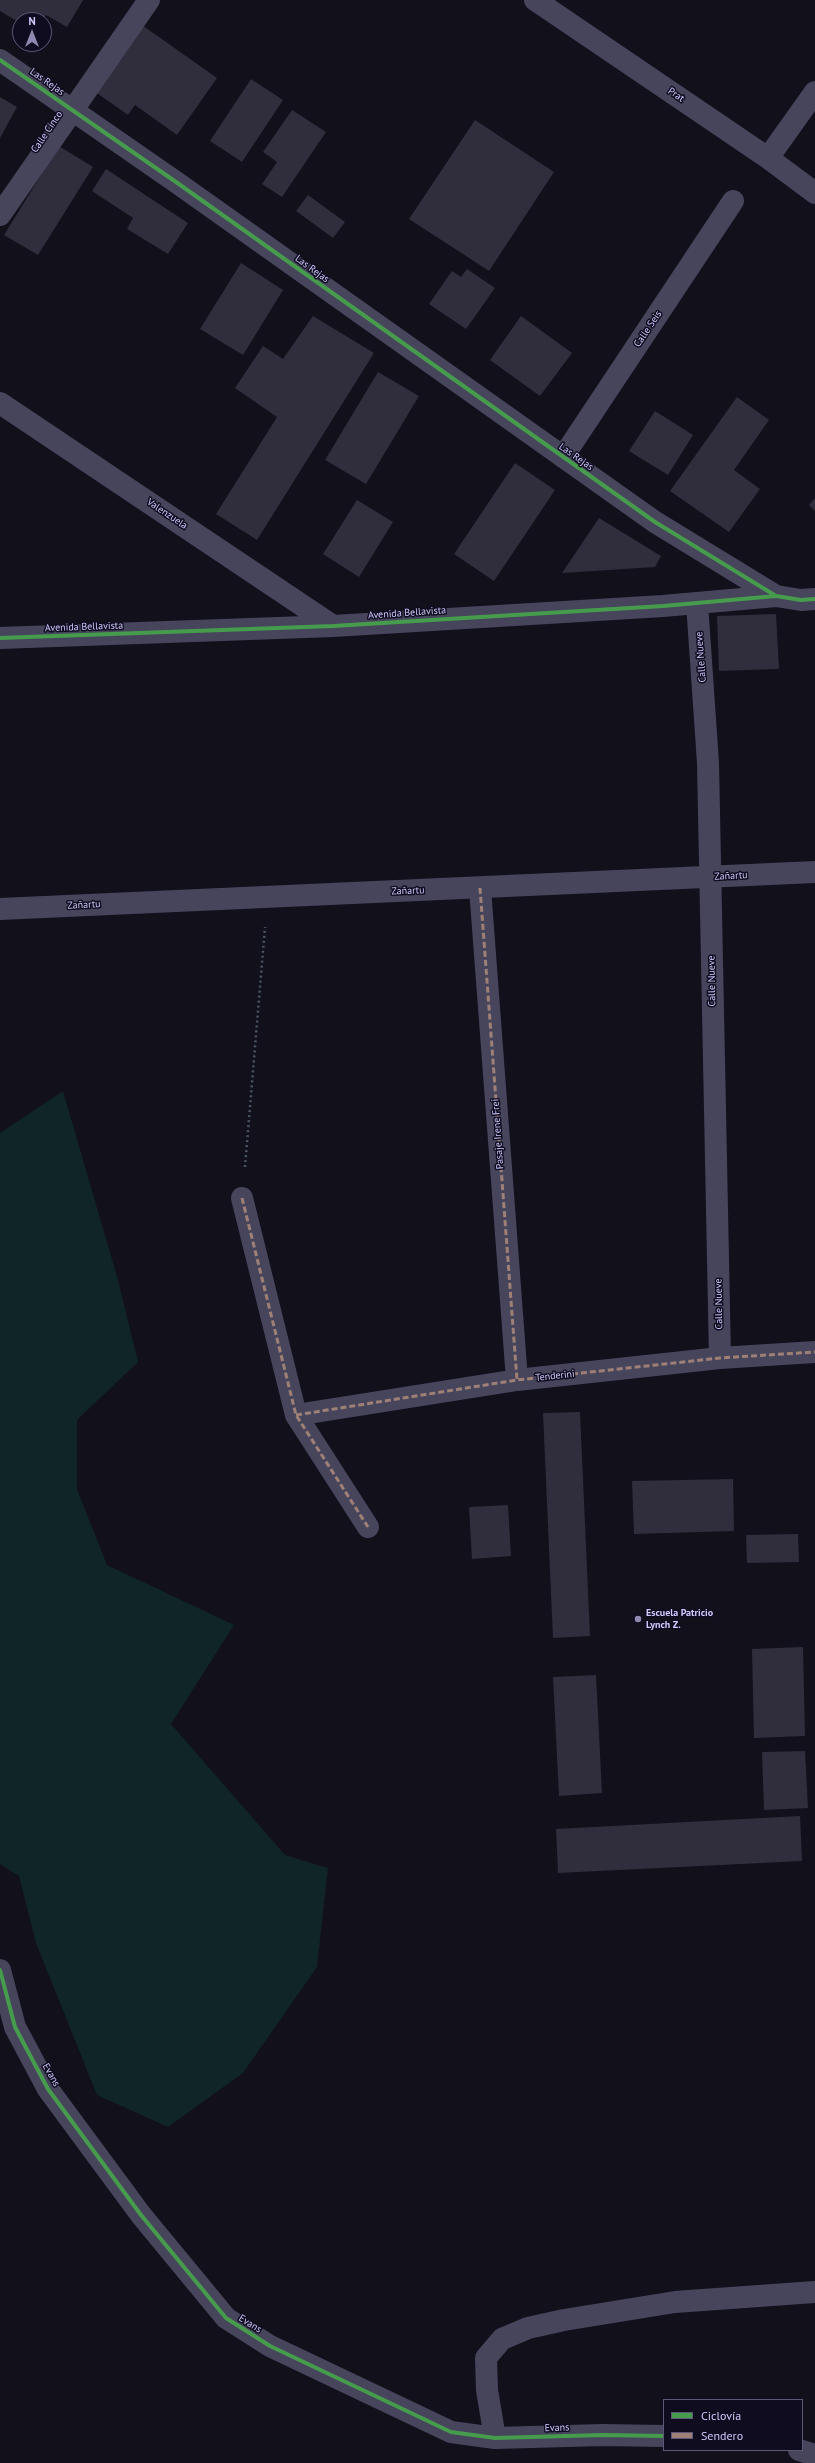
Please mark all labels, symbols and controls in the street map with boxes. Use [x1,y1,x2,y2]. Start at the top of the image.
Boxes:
north arrow [12,12,52,52]
text: N [28,14,36,28]
street label: Las Rejas [28,66,66,98]
street label: Prat [666,85,686,105]
street label: Calle Cinco [29,109,65,155]
street label: Las Rejas [293,253,331,285]
street label: Calle Seis [631,308,665,350]
street label: Las Rejas [557,441,595,473]
street label: Valenzuela [144,496,190,532]
street label: Avenida Bellavista [368,604,446,622]
street label: Avenida Bellavista [45,620,123,634]
street label: Calle Nueve [693,631,709,683]
street label: Zañartu [714,869,748,883]
street label: Zañartu [391,884,425,898]
street label: Zañartu [67,898,101,912]
street label: Calle Nueve [706,955,718,1007]
street label: Pasaje Irene Frei [490,1098,506,1170]
street label: Calle Nueve [713,1278,725,1330]
street label: Tenderini [535,1368,575,1384]
place label: Escuela Patricio Lynch Z. [646,1607,713,1630]
marker: Escuela Patricio Lynch Z. [633,1614,643,1624]
street label: Evans [40,2061,62,2089]
street label: Evans [236,2312,264,2336]
legend [663,2399,803,2451]
text: Ciclovía [701,2408,741,2423]
street label: Evans [544,2422,570,2434]
text: Sendero [701,2428,743,2443]

